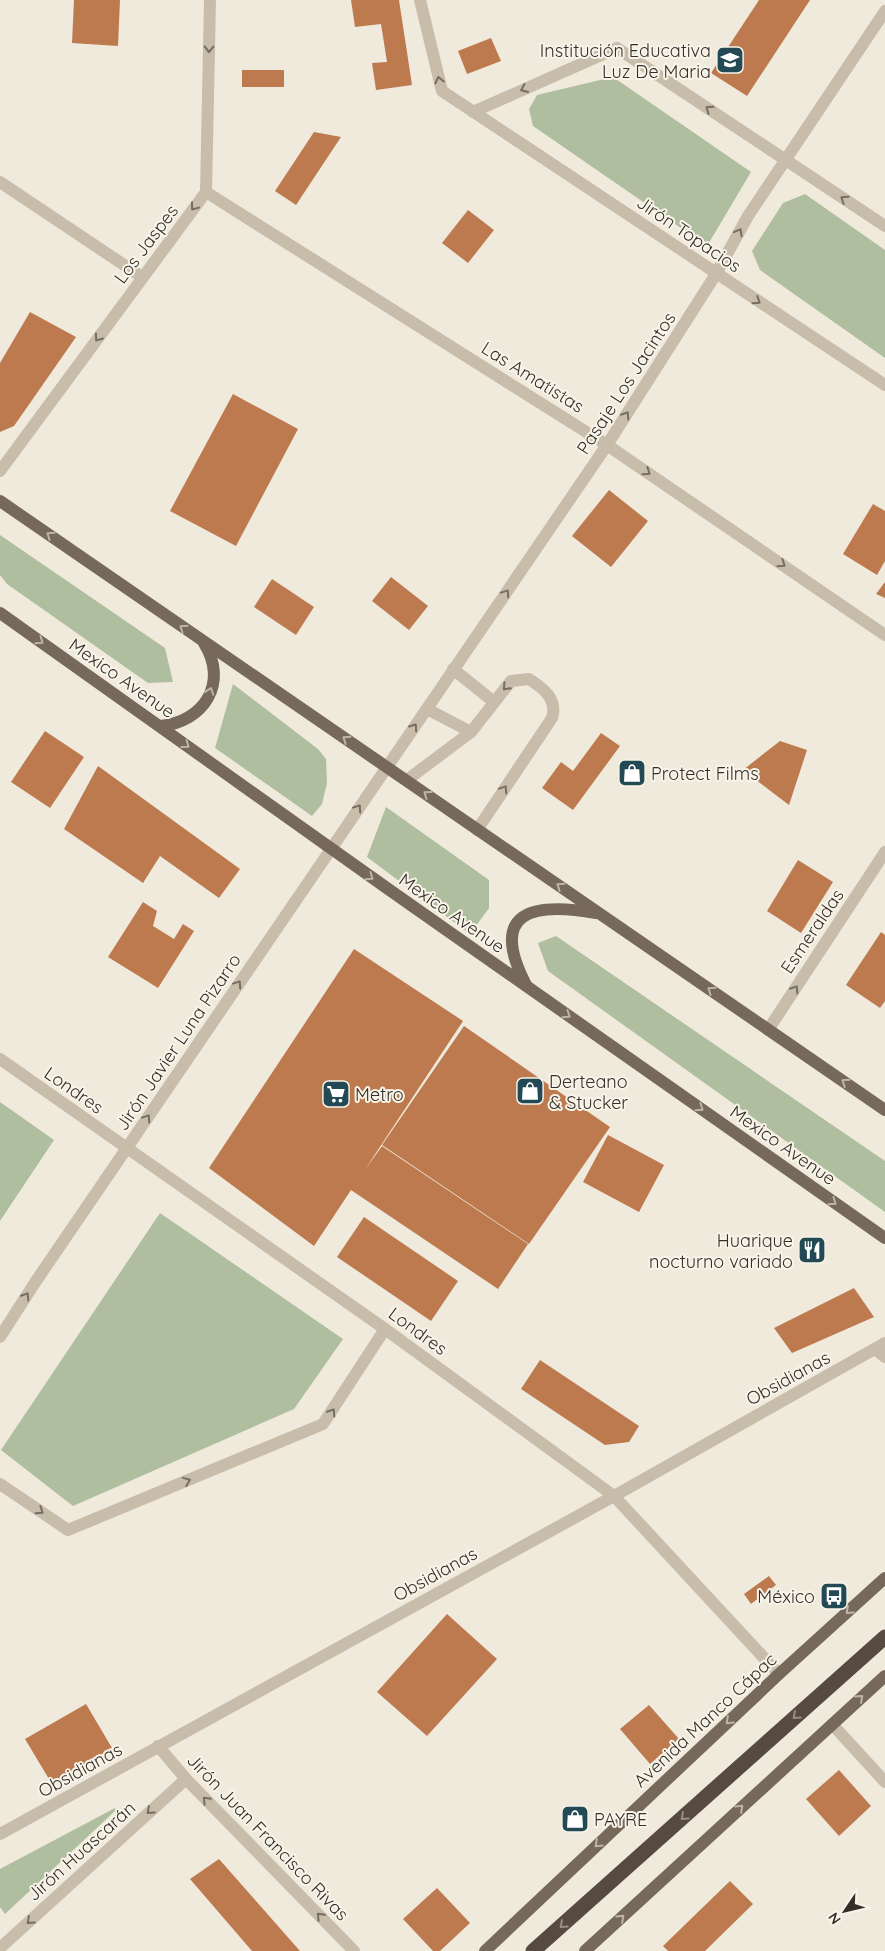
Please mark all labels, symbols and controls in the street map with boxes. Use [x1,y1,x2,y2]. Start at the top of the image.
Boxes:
place label: Institución Educativa Luz De Maria [540,39,711,83]
one-way arrow [204,45,214,53]
school or university icon: Institución Educativa Luz De Maria [715,45,745,75]
one-way arrow [434,76,445,85]
one-way arrow [521,82,530,92]
one-way arrow [705,106,715,115]
street label: Jirón Topacios [632,191,746,277]
one-way arrow [841,196,850,205]
street label: Los Jaspes [109,200,183,288]
one-way arrow [192,201,200,210]
one-way arrow [733,228,743,237]
one-way arrow [751,295,761,304]
street label: Pasaje Los Jacintos [571,308,681,458]
one-way arrow [95,332,104,342]
street label: Las Amatistas [477,336,589,418]
one-way arrow [620,411,630,420]
one-way arrow [642,466,651,475]
one-way arrow [46,532,56,541]
one-way arrow [776,558,785,567]
one-way arrow [500,589,509,598]
one-way arrow [179,625,189,634]
street label: Mexico Avenue [65,633,179,723]
one-way arrow [34,635,44,644]
one-way arrow [503,682,512,691]
one-way arrow [204,687,214,696]
one-way arrow [408,723,417,733]
one-way arrow [342,736,352,745]
one-way arrow [181,739,190,748]
shop icon: Protect Films [617,758,647,788]
place label: Protect Films [651,762,759,785]
one-way arrow [498,785,507,795]
one-way arrow [423,791,433,800]
one-way arrow [352,804,361,814]
street label: Mexico Avenue [395,868,509,958]
one-way arrow [364,871,374,880]
one-way arrow [557,883,566,892]
street label: Esmeraldas [775,884,849,978]
street label: Jirón Javier Luna Pizarro [110,949,246,1135]
one-way arrow [232,980,241,989]
one-way arrow [788,985,798,994]
one-way arrow [707,987,717,996]
one-way arrow [561,1009,571,1018]
street label: Londres [40,1061,108,1119]
place label: Derteano & Stucker [549,1070,628,1114]
shop icon: Derteano & Stucker [515,1076,545,1106]
supermarket icon: Metro [321,1079,351,1109]
one-way arrow [841,1079,851,1088]
place label: Metro [355,1083,404,1106]
street label: Mexico Avenue [726,1100,840,1190]
one-way arrow [694,1102,703,1111]
one-way arrow [141,1114,150,1124]
one-way arrow [827,1196,836,1205]
place label: Huarique nocturno variado [649,1229,793,1273]
restaurant icon: Huarique nocturno variado [797,1235,827,1265]
one-way arrow [20,1292,30,1301]
street label: Londres [384,1302,452,1360]
street label: Obsidianas [742,1346,834,1410]
one-way arrow [325,1408,335,1417]
one-way arrow [182,1477,191,1487]
one-way arrow [35,1505,44,1514]
street label: Obsidianas [389,1542,481,1606]
bus stop icon: México [819,1581,849,1611]
place label: México [757,1585,815,1608]
one-way arrow [845,1605,854,1614]
street label: Avenida Manco Cápac [629,1648,781,1792]
one-way arrow [855,1695,864,1704]
one-way arrow [793,1710,802,1719]
one-way arrow [726,1715,735,1724]
street label: Obsidianas [34,1738,126,1802]
street label: Jirón Juan Francisco Rivas [182,1749,354,1925]
street label: Jirón Huascarán [22,1796,140,1906]
one-way arrow [203,1797,212,1806]
shop icon: PAYRE [560,1804,590,1834]
one-way arrow [735,1805,744,1814]
one-way arrow [146,1806,155,1815]
place label: PAYRE [594,1808,647,1831]
one-way arrow [680,1811,689,1820]
one-way arrow [595,1838,604,1847]
north arrow [820,1886,870,1936]
text: N [824,1909,845,1928]
one-way arrow [317,1913,326,1922]
one-way arrow [26,1915,35,1924]
one-way arrow [615,1915,624,1924]
one-way arrow [559,1919,568,1928]

